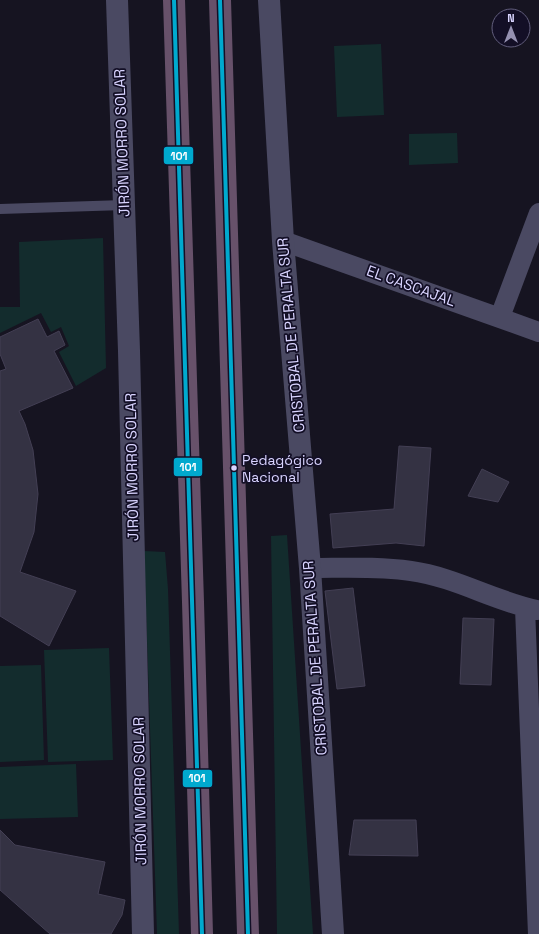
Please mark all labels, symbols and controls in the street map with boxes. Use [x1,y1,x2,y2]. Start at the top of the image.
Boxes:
north arrow [491,8,531,48]
text: N [507,11,515,25]
street label: JIRÓN MORRO SOLAR [109,69,134,217]
line badge: 101 [163,146,194,165]
text: 101 [170,149,188,163]
street label: CRISTOBAL DE PERALTA SUR [273,237,308,433]
street label: EL CASCAJAL [364,261,458,310]
street label: JIRÓN MORRO SOLAR [121,393,142,541]
place label: Pedagógico Nacional [242,451,322,486]
line badge: 101 [173,457,203,477]
text: 101 [179,460,197,474]
marker: Pedagógico Nacional [229,463,239,473]
street label: CRISTOBAL DE PERALTA SUR [298,560,331,756]
street label: JIRÓN MORRO SOLAR [129,717,150,865]
line badge: 101 [182,769,213,788]
text: 101 [188,771,206,785]

